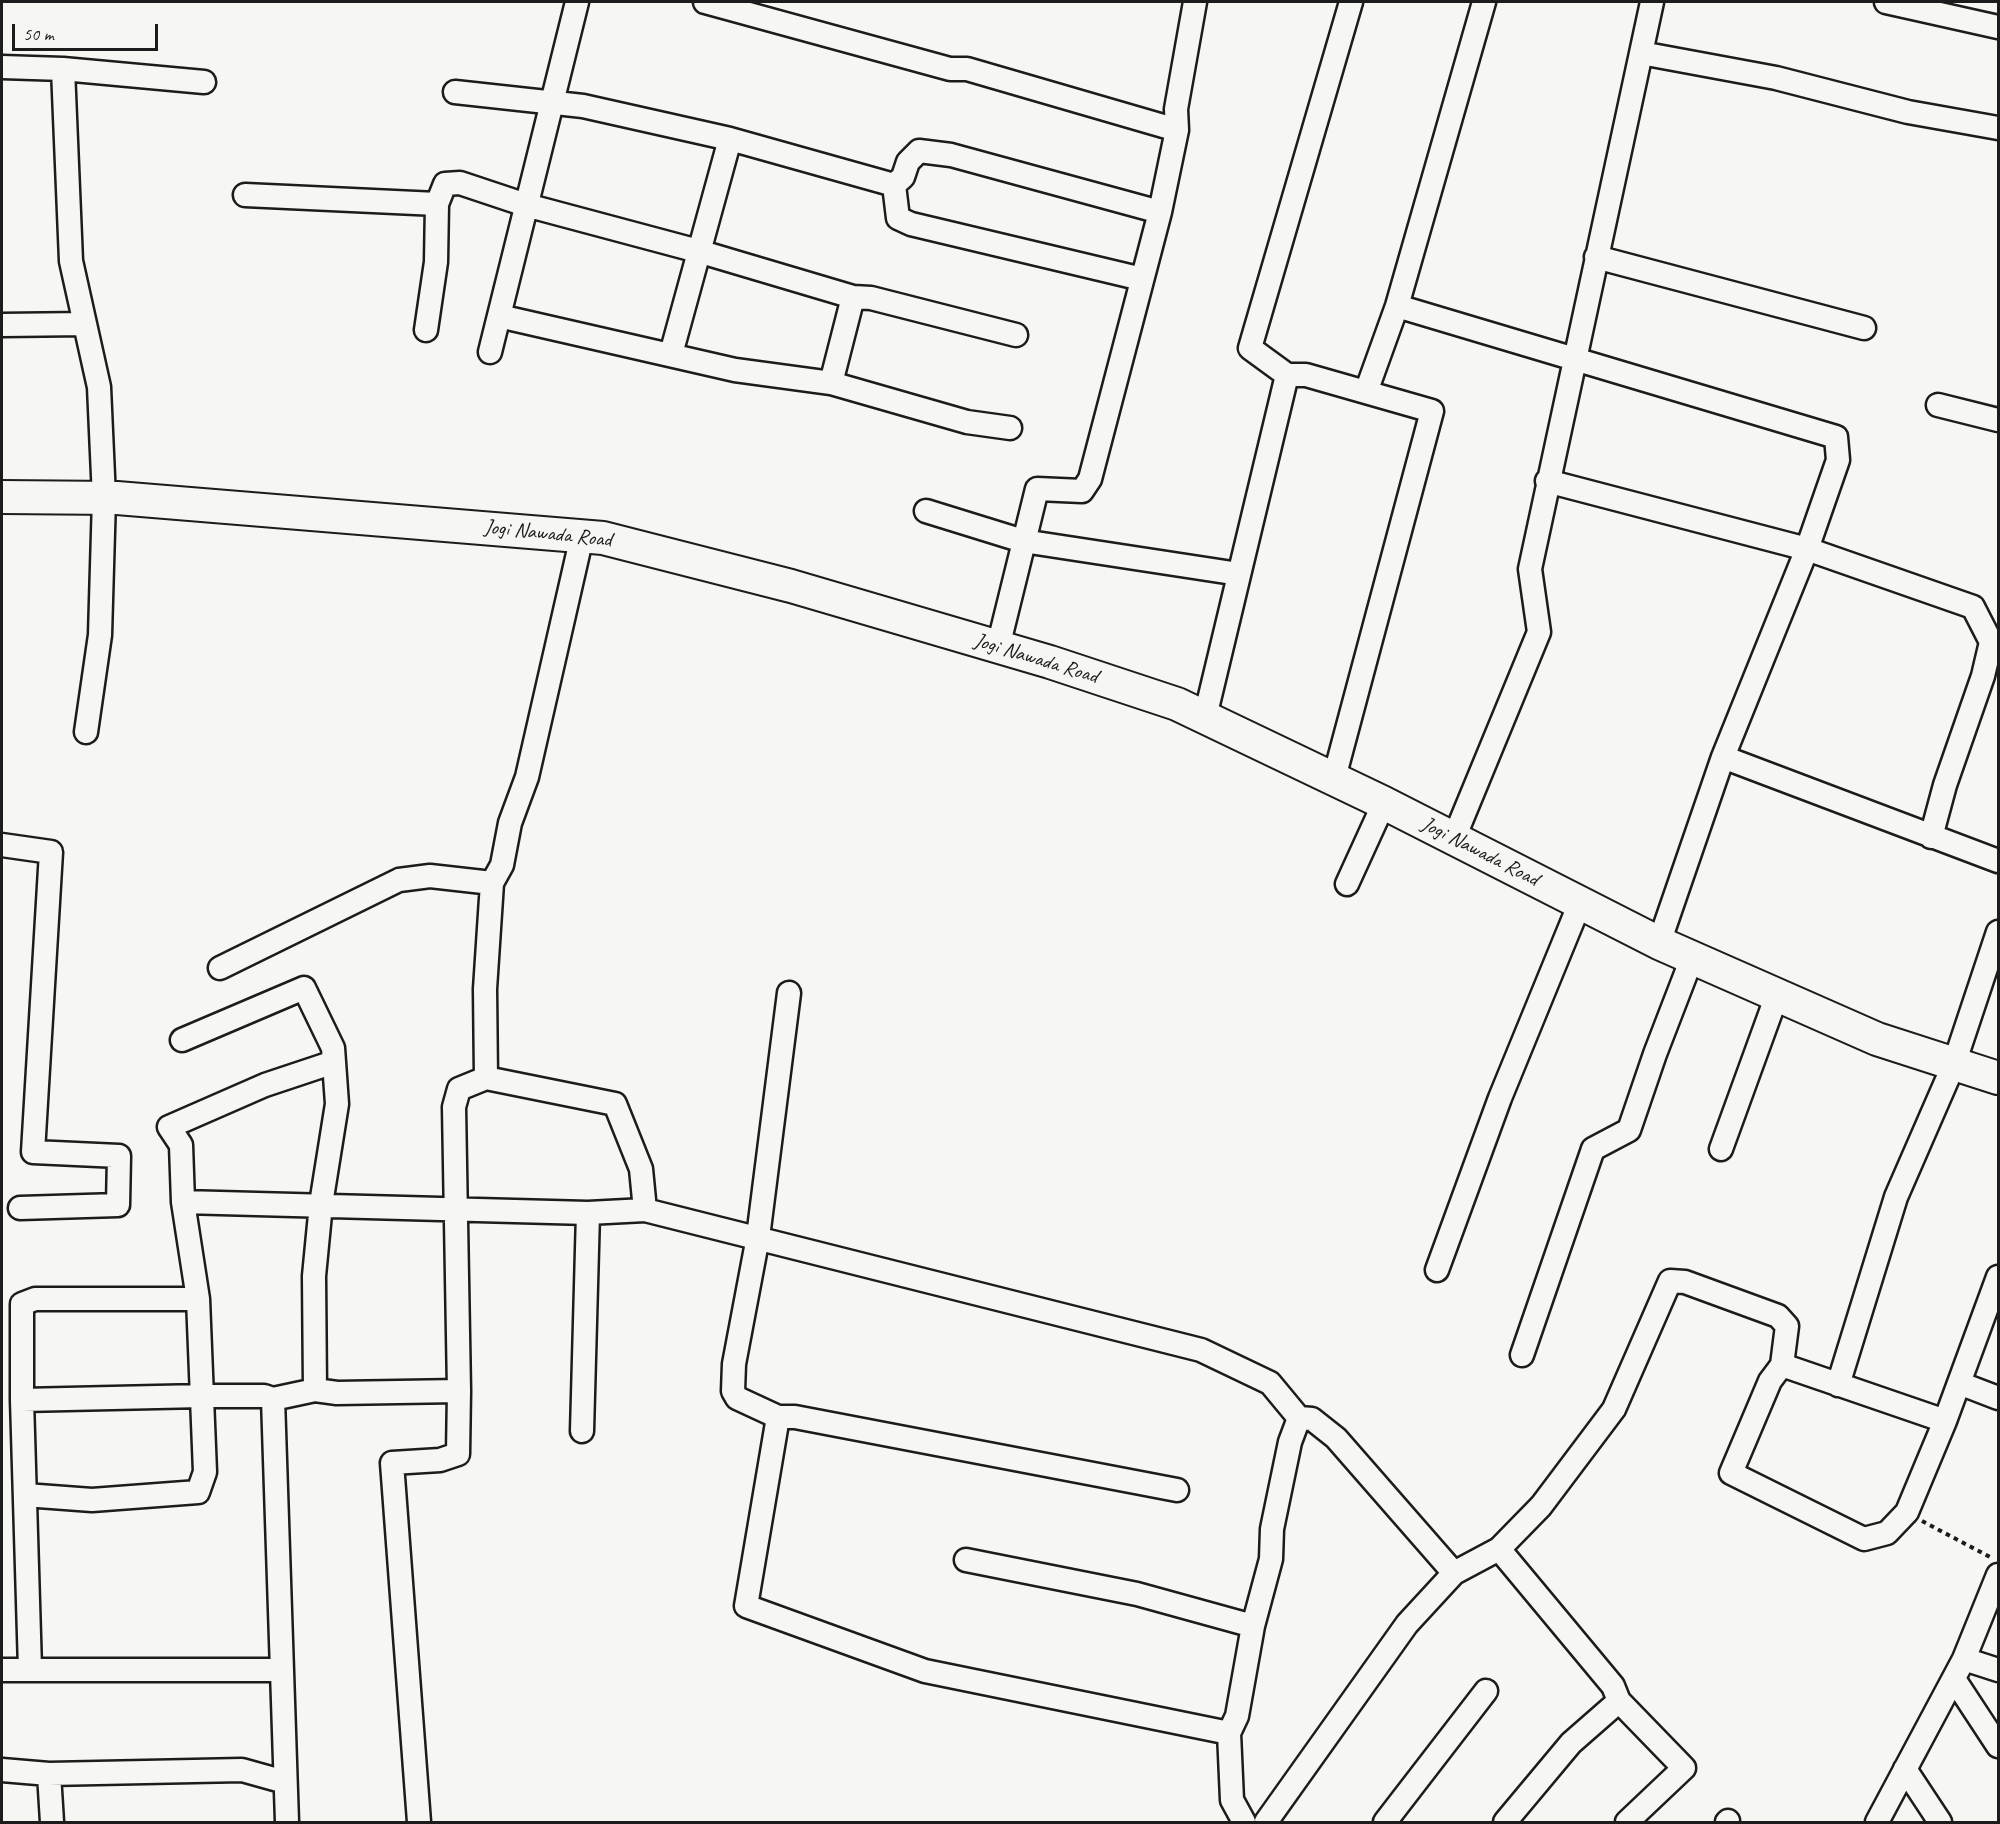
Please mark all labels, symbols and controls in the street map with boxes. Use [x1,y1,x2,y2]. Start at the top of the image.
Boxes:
scale bar [15,12,160,50]
text: 50 m [23,23,54,45]
street label: Jogi Nawada Road [483,515,613,553]
street label: Jogi Nawada Road [971,628,1101,690]
street label: Jogi Nawada Road [1417,812,1543,892]

